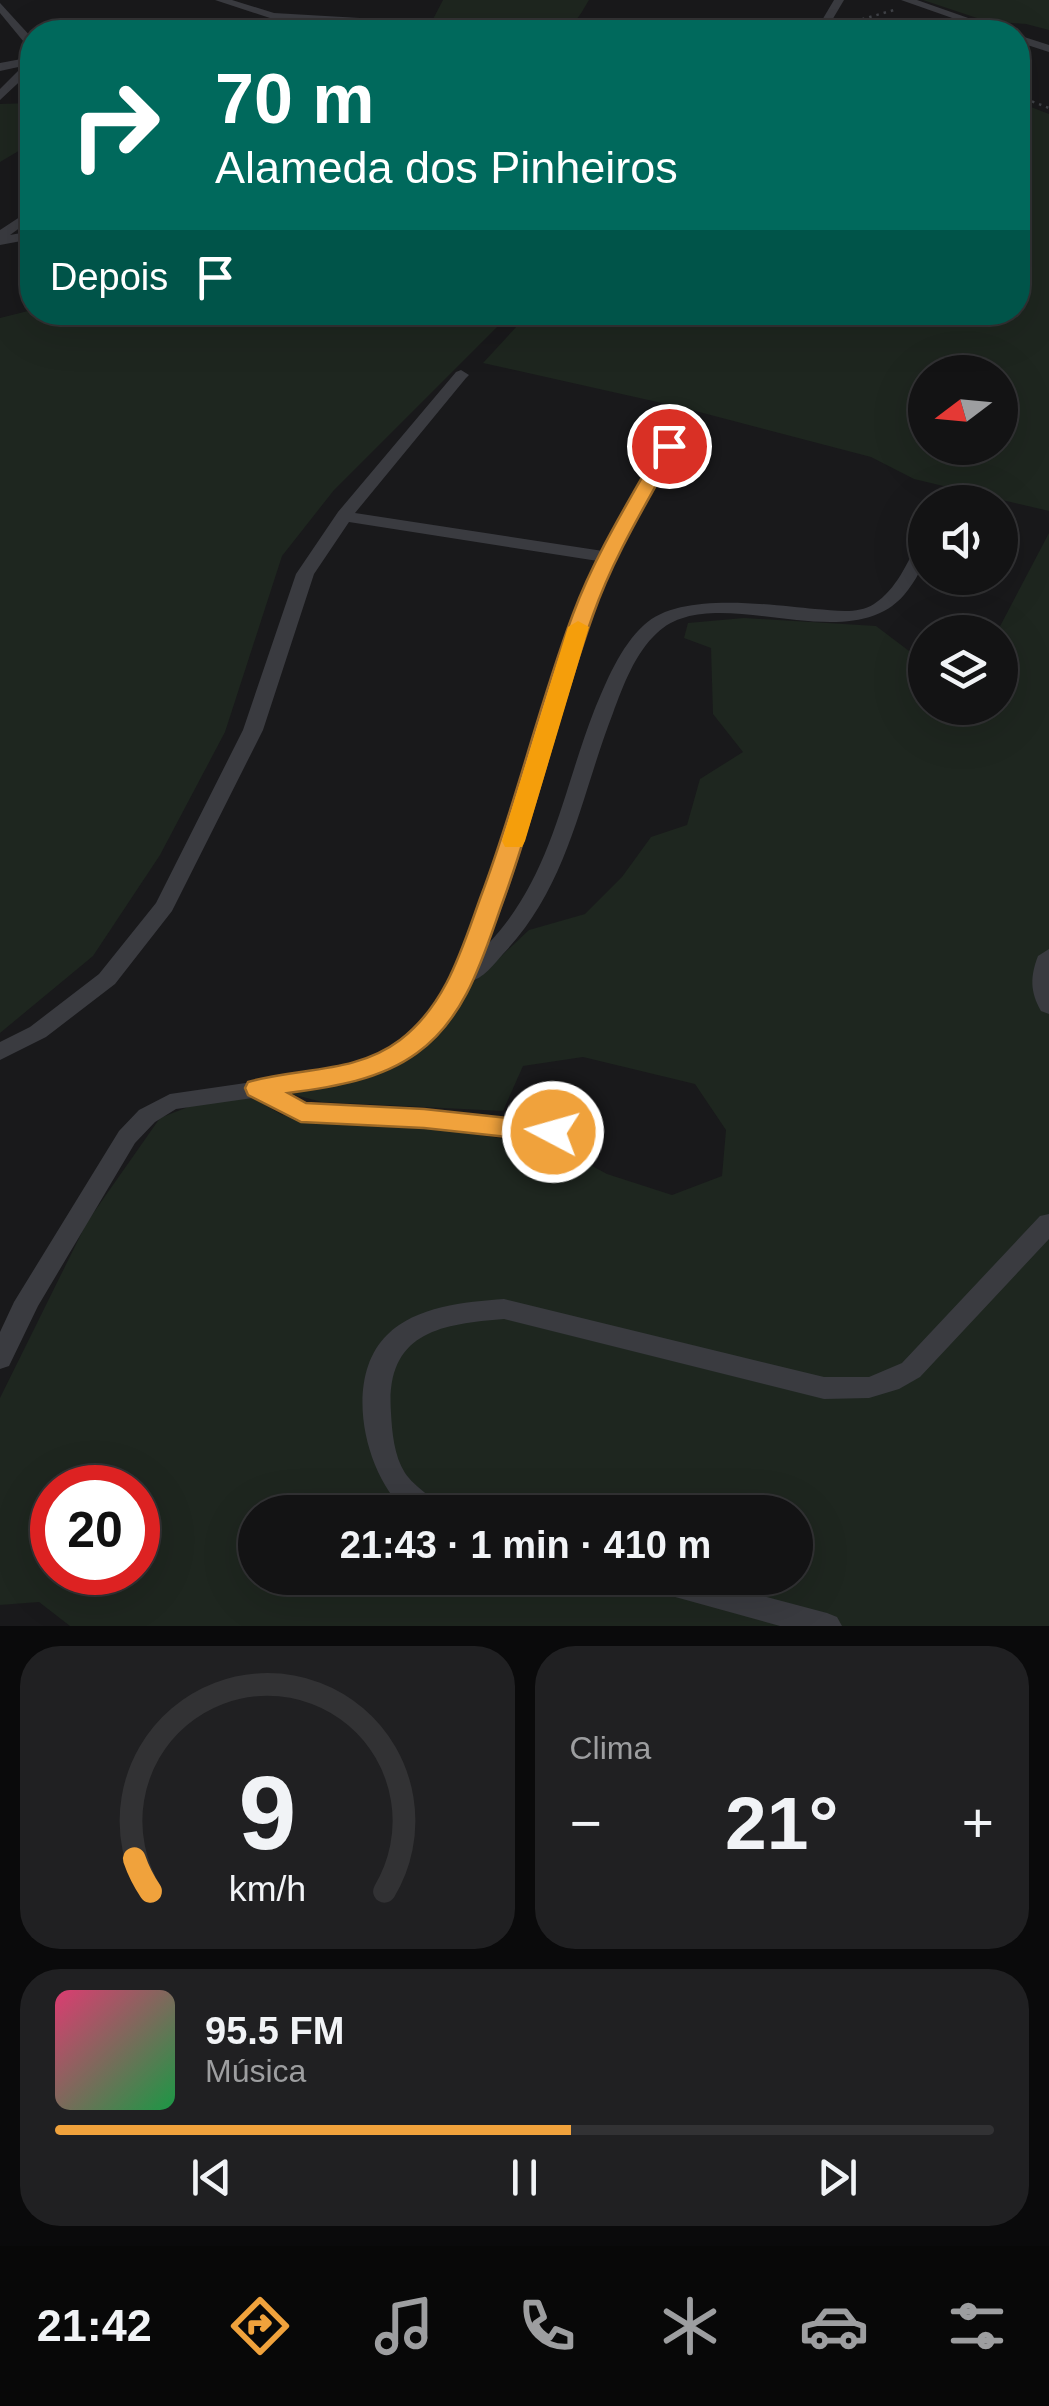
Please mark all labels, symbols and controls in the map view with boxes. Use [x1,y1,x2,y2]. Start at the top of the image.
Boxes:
icon: right [50,60,180,190]
text: 70 m [215,60,375,138]
text: Alameda dos Pinheiros [215,142,678,193]
icon: arrive [188,250,243,305]
text: Depois [50,256,168,298]
north arrow [908,355,1018,465]
map controls [908,355,1018,725]
pin [627,404,712,489]
icon: arrive [642,419,697,474]
button: sound [908,485,1018,595]
button: layers [908,615,1018,725]
position arrow [501,1080,605,1184]
speed limit sign: 20 [30,1465,160,1595]
text: 21:43 · 1 min · 410 m [340,1524,711,1566]
text: Clima [570,1730,651,1766]
text: 9 [238,1755,296,1871]
text: 21° [725,1781,838,1865]
text: − [570,1792,602,1854]
text: + [962,1792,994,1854]
text: km/h [229,1869,306,1909]
text: 95.5 FM [205,2010,344,2052]
text: Música [205,2053,306,2089]
icon: previous [184,2150,239,2205]
icon: pause [497,2150,552,2205]
icon: next [810,2150,865,2205]
icon: directions [225,2291,295,2361]
icon: music [369,2291,439,2361]
icon: phone [512,2291,582,2361]
icon: climate [655,2291,725,2361]
icon: car [799,2291,869,2361]
icon: filters [942,2291,1012,2361]
text: 21:42 [37,2300,152,2351]

